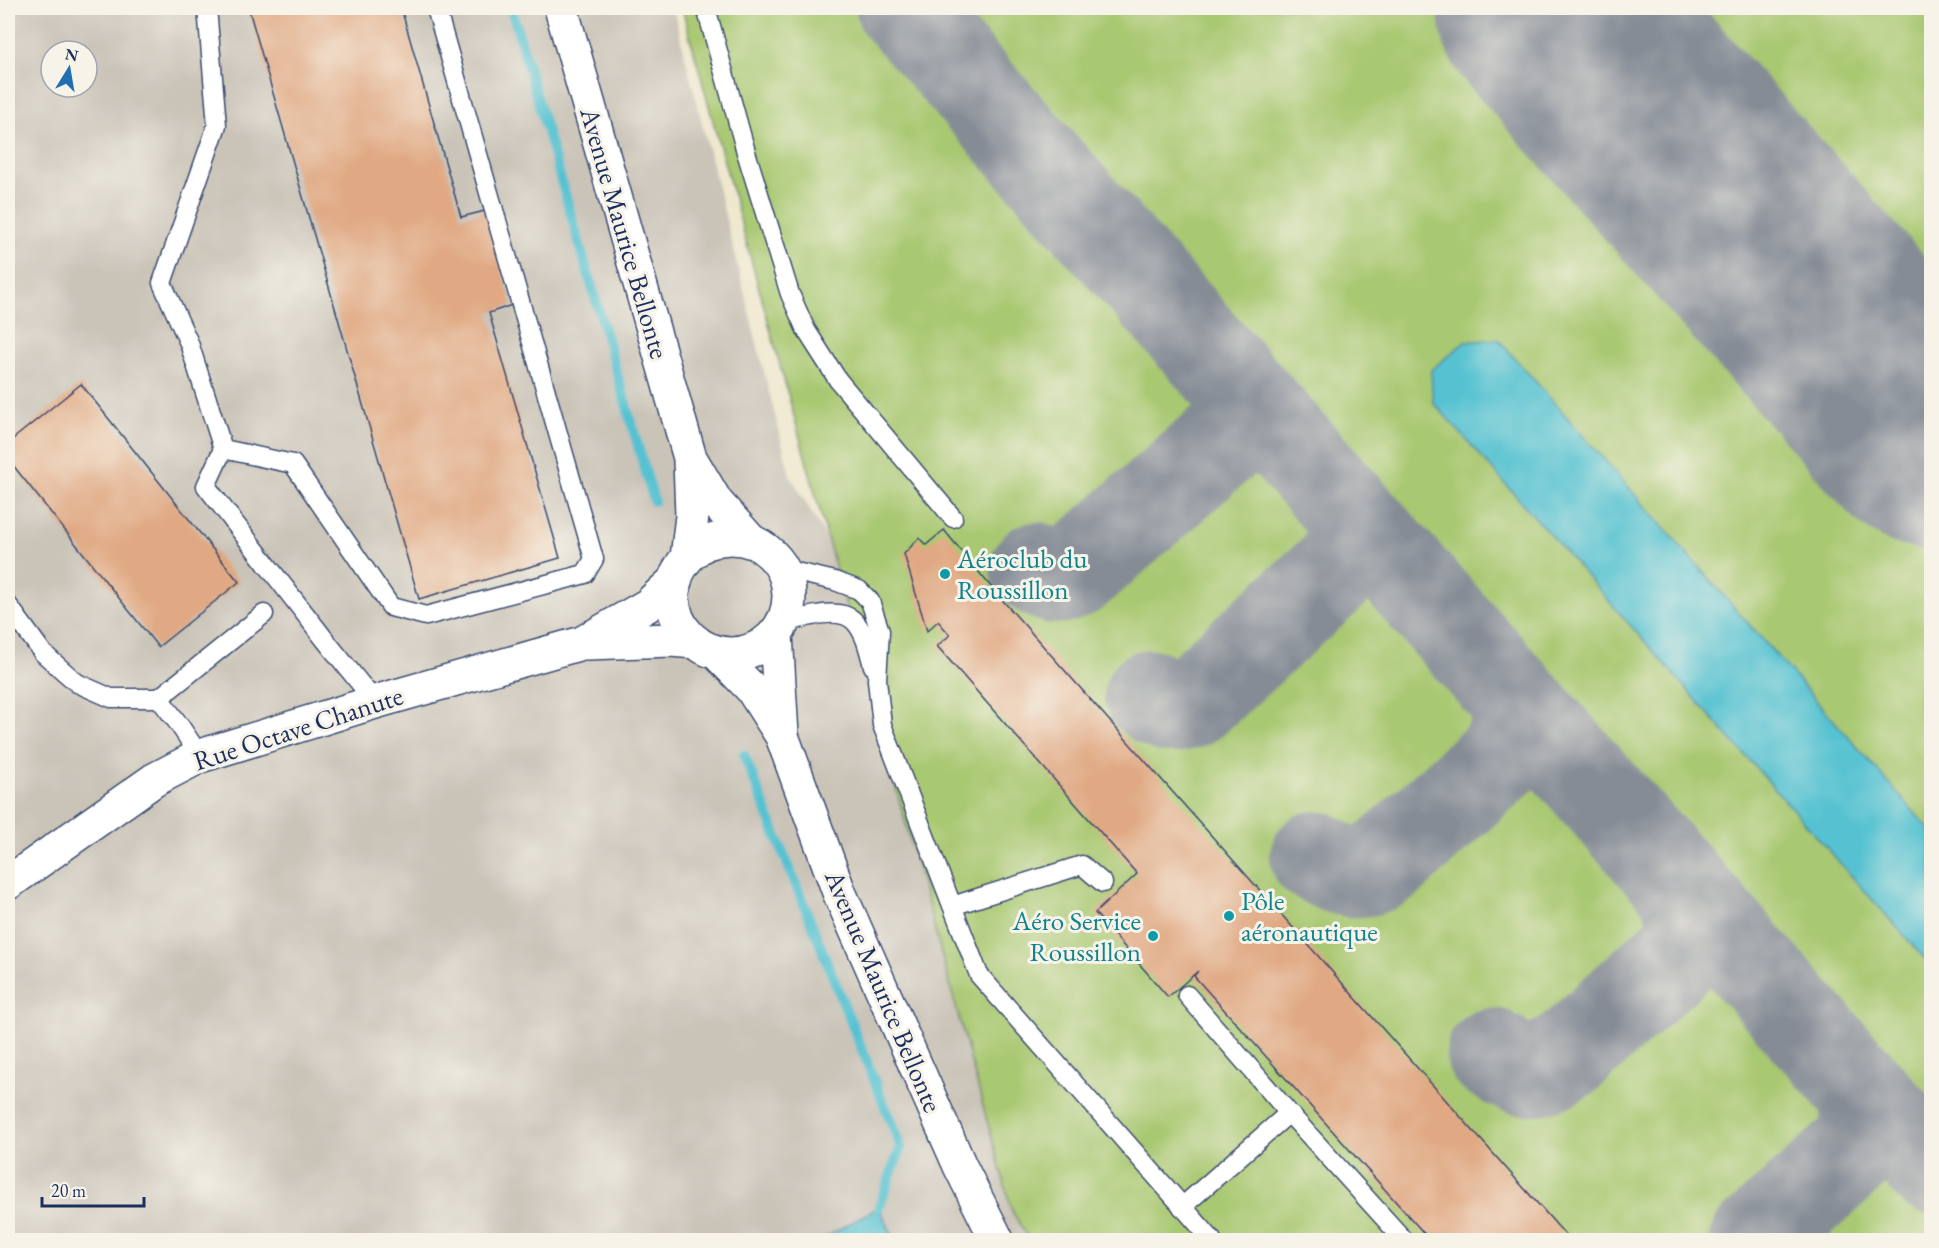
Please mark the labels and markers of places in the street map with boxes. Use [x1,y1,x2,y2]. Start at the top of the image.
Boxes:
place label: Aéroclub du Roussillon [956,541,1088,607]
marker: Aéroclub du Roussillon [938,567,952,581]
place label: Pôle aéronautique [1241,883,1378,949]
place label: Aéro Service Roussillon [1011,903,1141,969]
marker: Pôle aéronautique [1222,909,1236,923]
marker: Aéro Service Roussillon [1146,929,1160,943]

